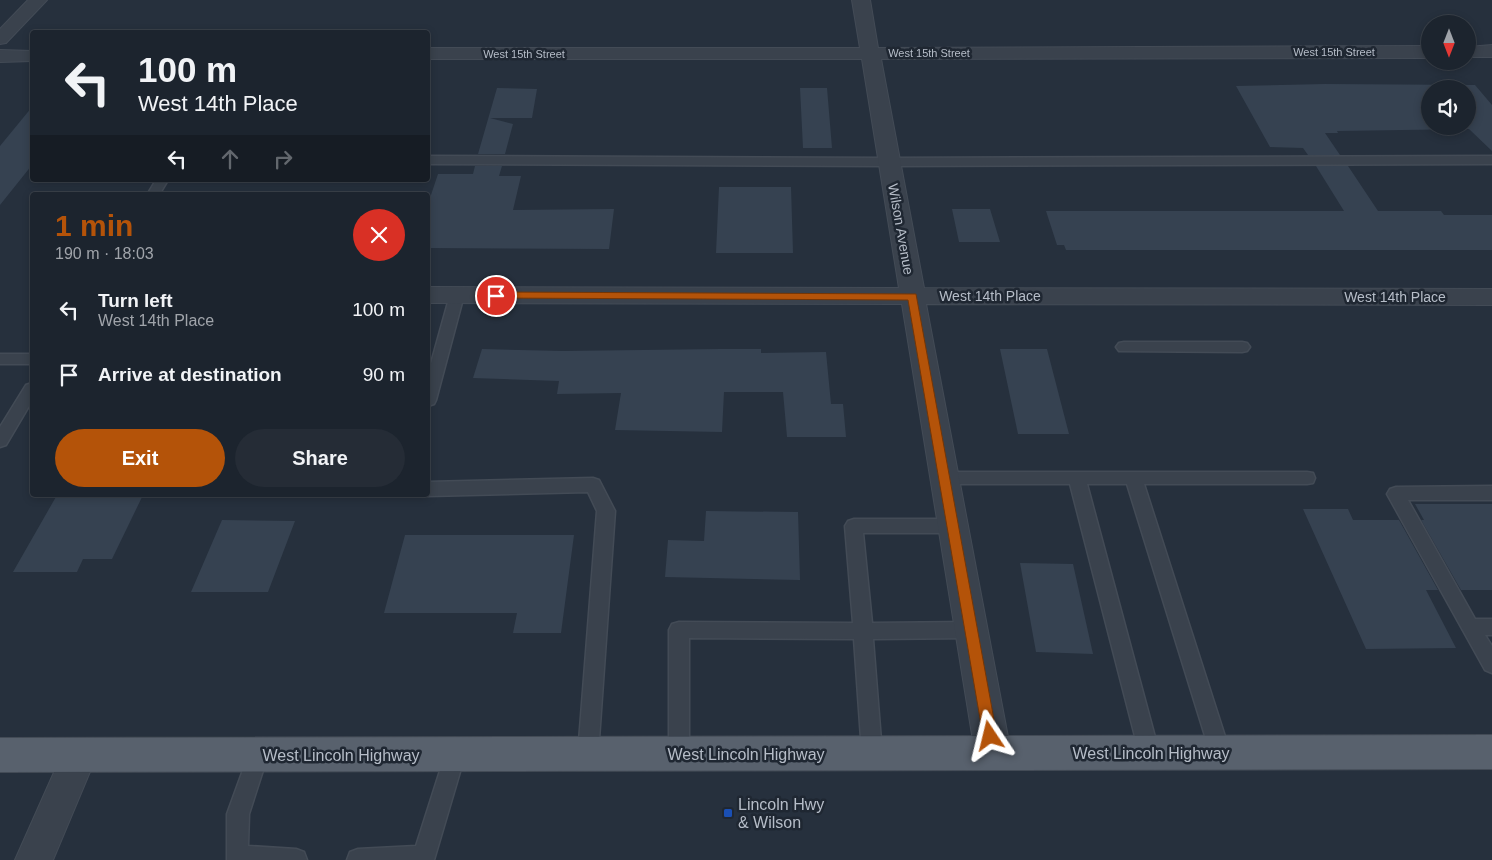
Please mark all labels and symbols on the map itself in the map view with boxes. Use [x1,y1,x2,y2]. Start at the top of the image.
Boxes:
north arrow [1421,15,1476,70]
street label: West 15th Street [1293,46,1375,58]
street label: West 15th Street [888,47,970,59]
street label: West 15th Street [483,48,565,60]
street label: Wilson Avenue [885,182,917,276]
pin [475,275,517,317]
street label: West 14th Place [939,288,1041,304]
street label: West 14th Place [1344,289,1446,305]
position arrow [963,709,1015,761]
street label: West Lincoln Highway [1072,745,1230,762]
street label: West Lincoln Highway [667,746,825,763]
street label: West Lincoln Highway [262,747,420,764]
place label: Lincoln Hwy & Wilson [738,796,824,831]
marker: Lincoln Hwy & Wilson [722,807,734,819]

